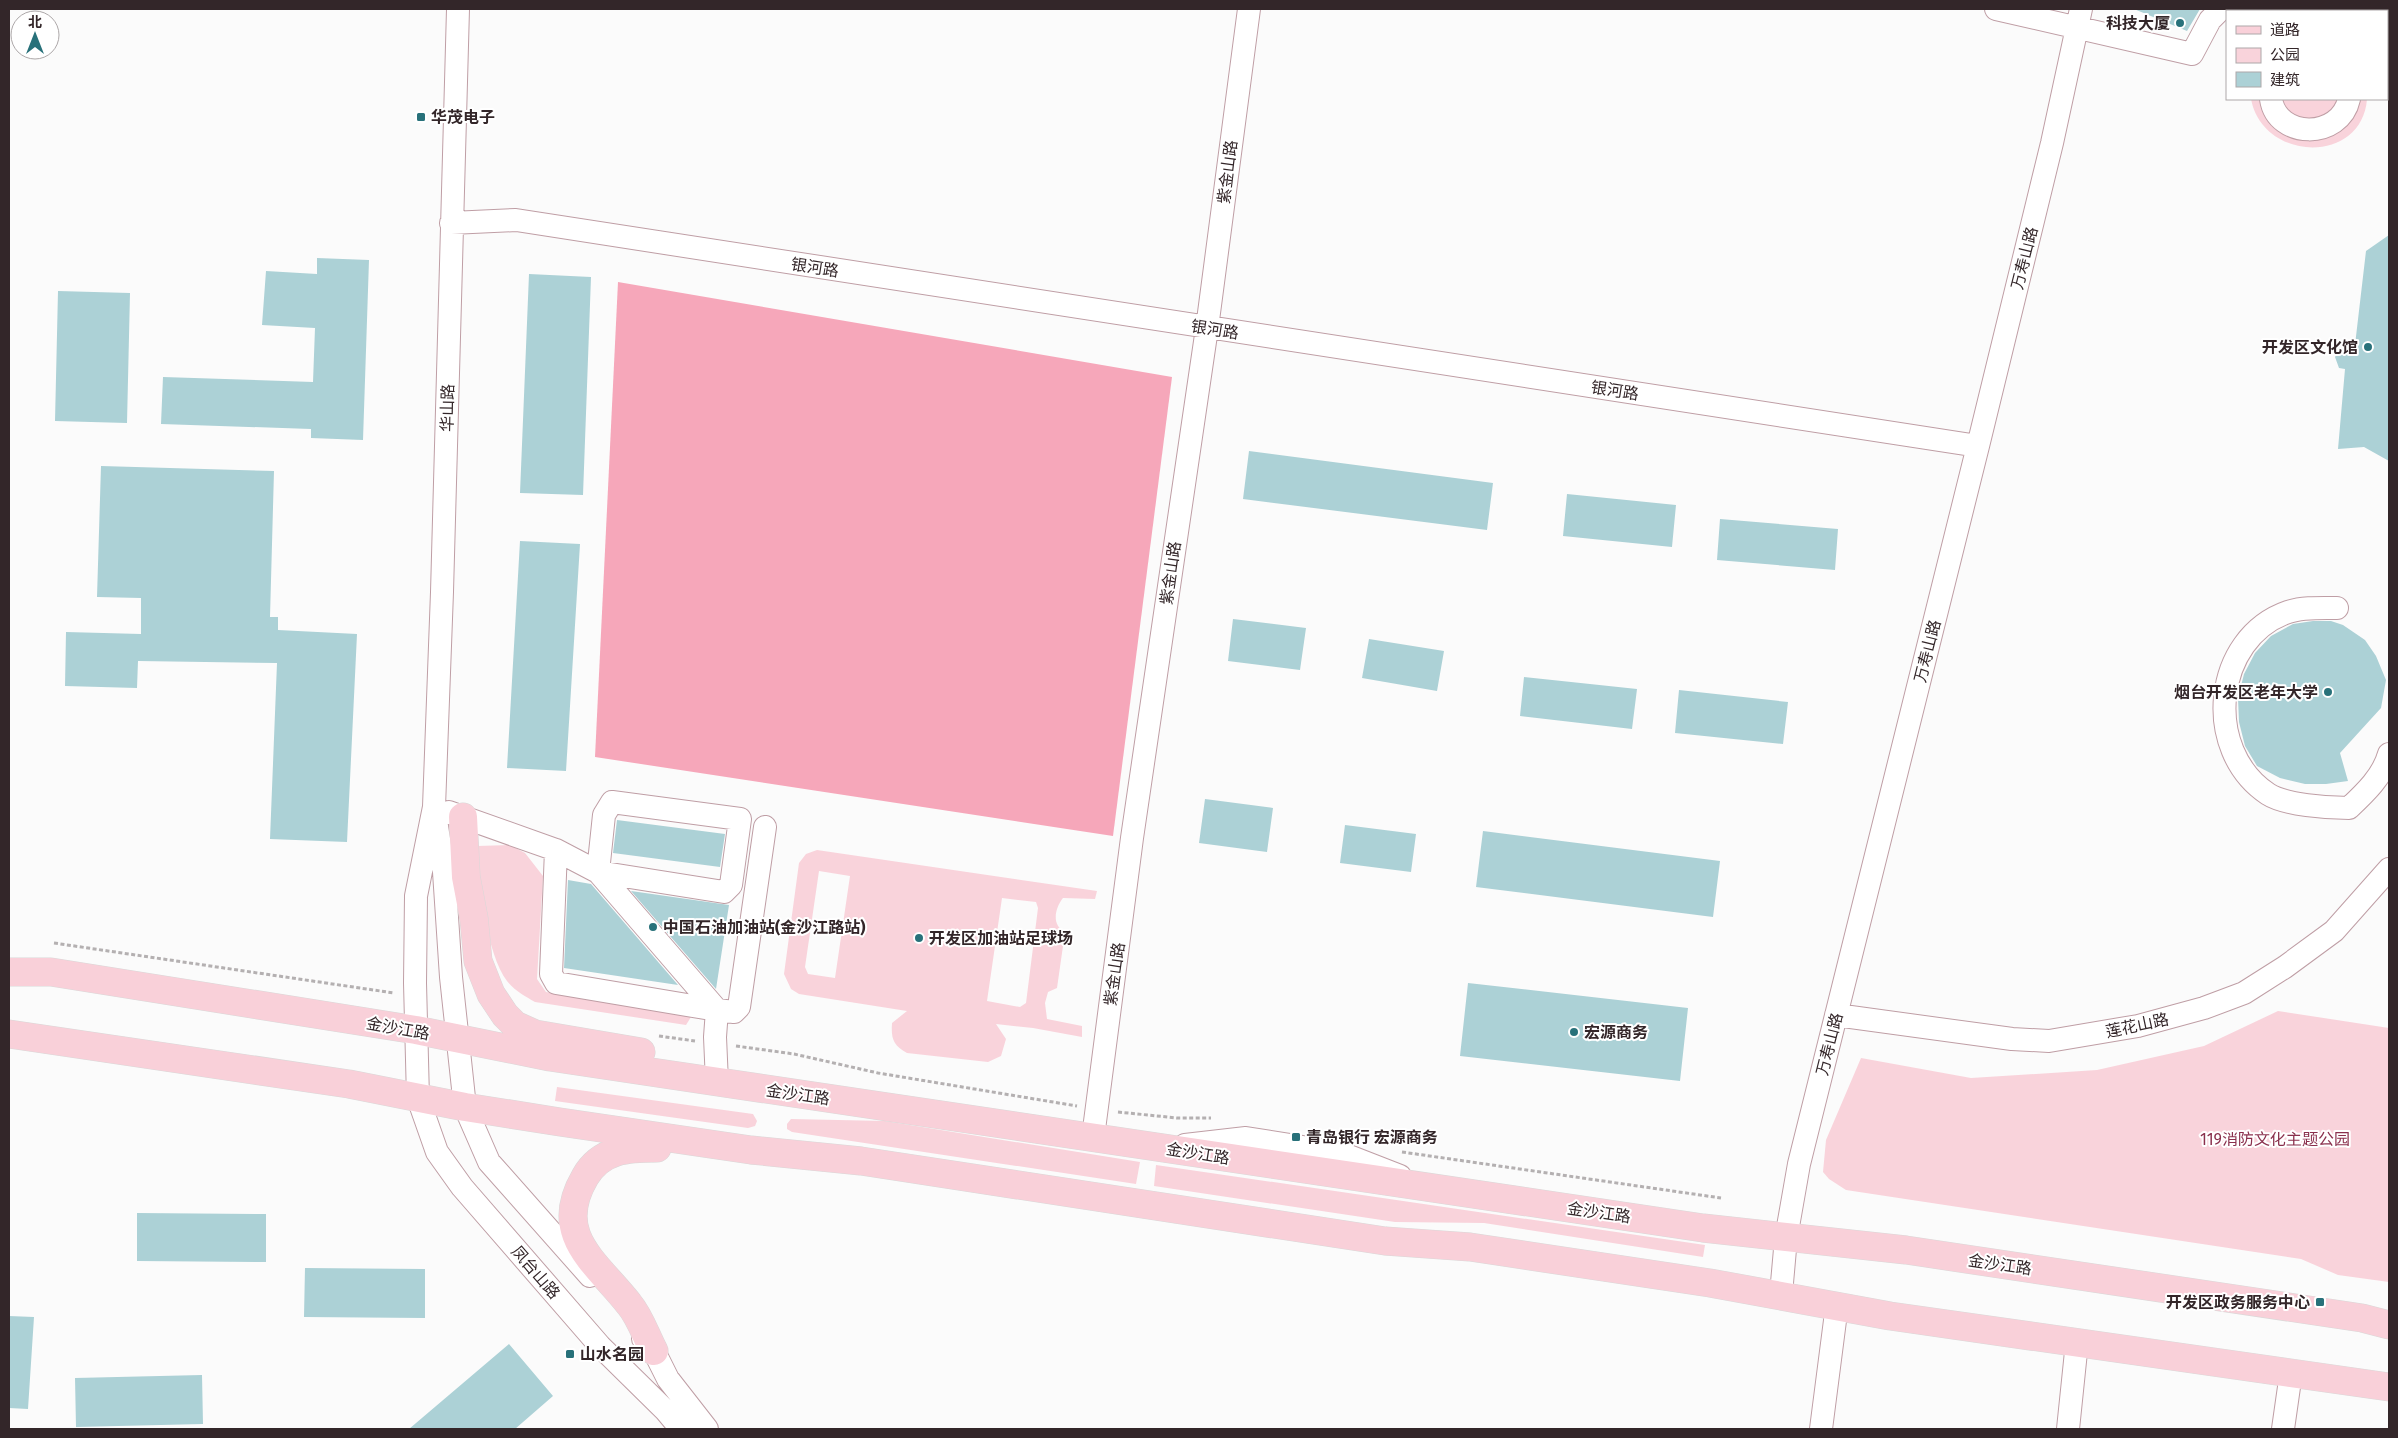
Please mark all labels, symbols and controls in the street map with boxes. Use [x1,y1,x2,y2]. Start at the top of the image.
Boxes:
north arrow [10,10,60,60]
legend [2226,10,2388,100]
text: 北 [28,14,42,31]
place label: 科技大厦 [2106,14,2170,33]
marker: 科技大厦 [2174,17,2186,29]
text: 道路 [2270,21,2300,39]
text: 公园 [2270,46,2300,64]
text: 建筑 [2270,71,2300,89]
place label: 华茂电子 [431,108,495,127]
marker: 华茂电子 [415,111,427,123]
street label: 紫金山路 [1214,139,1241,205]
street label: 万寿山路 [2008,225,2041,291]
street label: 银河路 [790,254,840,281]
street label: 银河路 [1190,316,1240,343]
place label: 开发区文化馆 [2262,338,2358,357]
marker: 开发区文化馆 [2362,341,2374,353]
street label: 银河路 [1590,377,1640,404]
street label: 华山路 [438,384,457,432]
street label: 紫金山路 [1157,540,1184,606]
street label: 万寿山路 [1911,618,1944,684]
place label: 烟台开发区老年大学 [2174,683,2318,702]
marker: 烟台开发区老年大学 [2322,686,2334,698]
place label: 中国石油加油站(金沙江路站) [663,918,865,937]
marker: 中国石油加油站(金沙江路站) [647,921,659,933]
place label: 开发区加油站足球场 [929,929,1073,948]
marker: 开发区加油站足球场 [913,932,925,944]
street label: 紫金山路 [1101,941,1128,1007]
street label: 莲花山路 [2104,1010,2170,1041]
street label: 万寿山路 [1813,1011,1846,1077]
street label: 金沙江路 [365,1014,431,1043]
place label: 宏源商务 [1584,1023,1648,1042]
marker: 宏源商务 [1568,1026,1580,1038]
street label: 金沙江路 [765,1081,831,1108]
place label: 青岛银行 宏源商务 [1306,1128,1438,1147]
park label: 119消防文化主题公园 [2200,1130,2350,1149]
marker: 青岛银行 宏源商务 [1290,1131,1302,1143]
street label: 金沙江路 [1165,1139,1231,1168]
street label: 金沙江路 [1566,1199,1632,1226]
street label: 凤台山路 [507,1242,564,1303]
street label: 金沙江路 [1967,1251,2033,1278]
place label: 开发区政务服务中心 [2166,1293,2310,1312]
marker: 开发区政务服务中心 [2314,1296,2326,1308]
place label: 山水名园 [580,1345,644,1364]
marker: 山水名园 [564,1348,576,1360]

